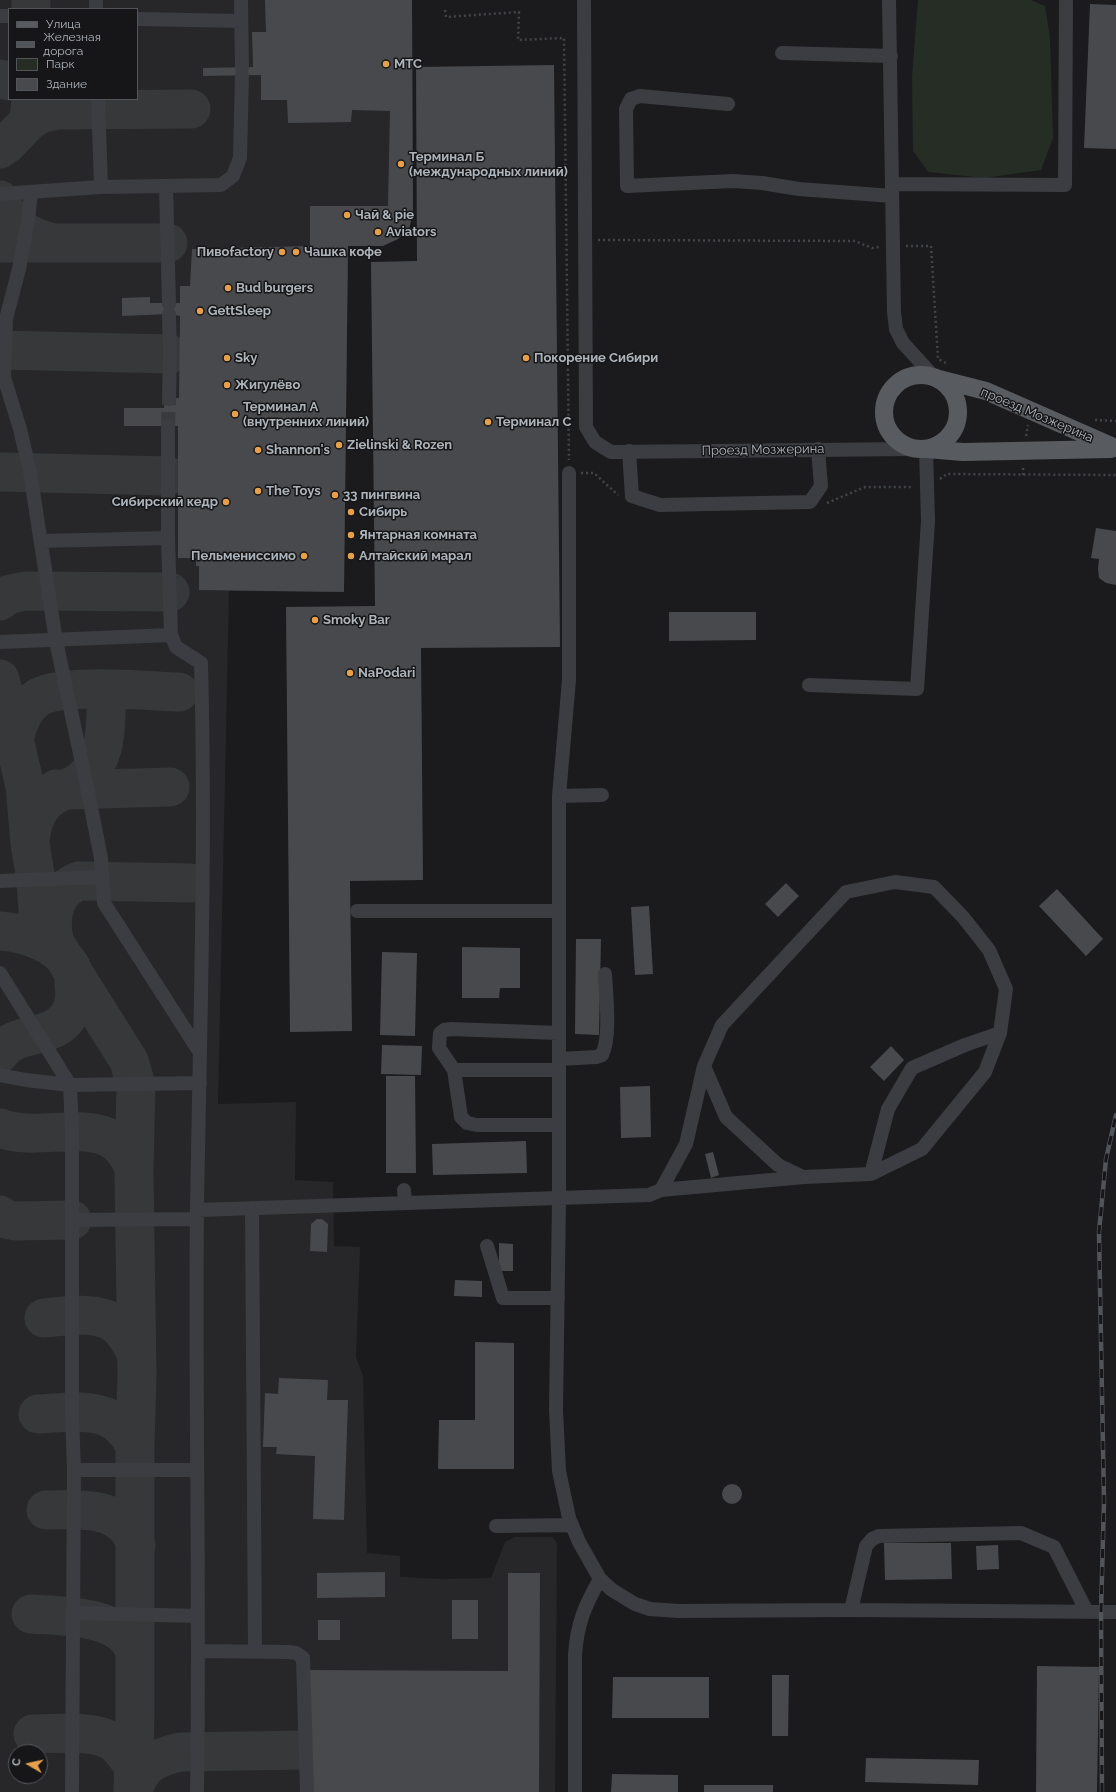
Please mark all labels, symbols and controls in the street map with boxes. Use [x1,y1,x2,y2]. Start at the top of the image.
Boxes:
legend [8,8,138,100]
text: Улица [46,17,81,31]
text: Железная дорога [43,30,101,58]
place label: МТС [394,56,422,72]
text: Парк [46,57,75,71]
marker: МТС [381,59,391,69]
text: Здание [46,77,87,91]
place label: Терминал Б (международных линий) [409,149,568,180]
marker: Терминал Б (международных линий) [396,159,406,169]
place label: Чай & pie [355,207,414,223]
marker: Чай & pie [342,210,352,220]
place label: Aviators [386,224,436,240]
marker: Aviators [373,227,383,237]
place label: Пивоfactory [197,244,274,260]
place label: Чашка кофе [304,244,382,260]
marker: Пивоfactory [277,247,287,257]
marker: Чашка кофе [291,247,301,257]
place label: Bud burgers [236,280,313,296]
marker: Bud burgers [223,283,233,293]
place label: GettSleep [208,303,271,319]
marker: GettSleep [195,306,205,316]
place label: Sky [235,350,257,366]
place label: Покорение Сибири [534,350,658,366]
marker: Sky [222,353,232,363]
marker: Покорение Сибири [521,353,531,363]
place label: Жигулёво [235,377,300,393]
marker: Жигулёво [222,380,232,390]
street label: проезд Мозжерина [978,384,1096,446]
place label: Терминал А (внутренних линий) [243,399,369,430]
marker: Терминал А (внутренних линий) [230,409,240,419]
place label: Терминал С [496,414,571,430]
marker: Терминал С [483,417,493,427]
place label: Zielinski & Rozen [347,437,452,453]
marker: Zielinski & Rozen [334,440,344,450]
street label: Проезд Мозжерина [702,441,824,459]
place label: Shannon's [266,442,330,458]
marker: Shannon's [253,445,263,455]
place label: The Toys [266,483,321,499]
marker: The Toys [253,486,263,496]
place label: 33 пингвина [343,487,420,503]
marker: 33 пингвина [330,490,340,500]
place label: Сибирский кедр [112,494,218,510]
marker: Сибирский кедр [221,497,231,507]
place label: Сибирь [359,504,407,520]
marker: Сибирь [346,507,356,517]
place label: Янтарная комната [359,527,477,543]
marker: Янтарная комната [346,530,356,540]
place label: Пельмениссимо [191,548,296,564]
place label: Алтайский марал [359,548,472,564]
marker: Пельмениссимо [299,551,309,561]
marker: Алтайский марал [346,551,356,561]
place label: Smoky Bar [323,612,390,628]
marker: Smoky Bar [310,615,320,625]
place label: NaPodari [358,665,415,681]
marker: NaPodari [345,668,355,678]
north arrow [8,1744,48,1784]
text: С [10,1757,24,1767]

